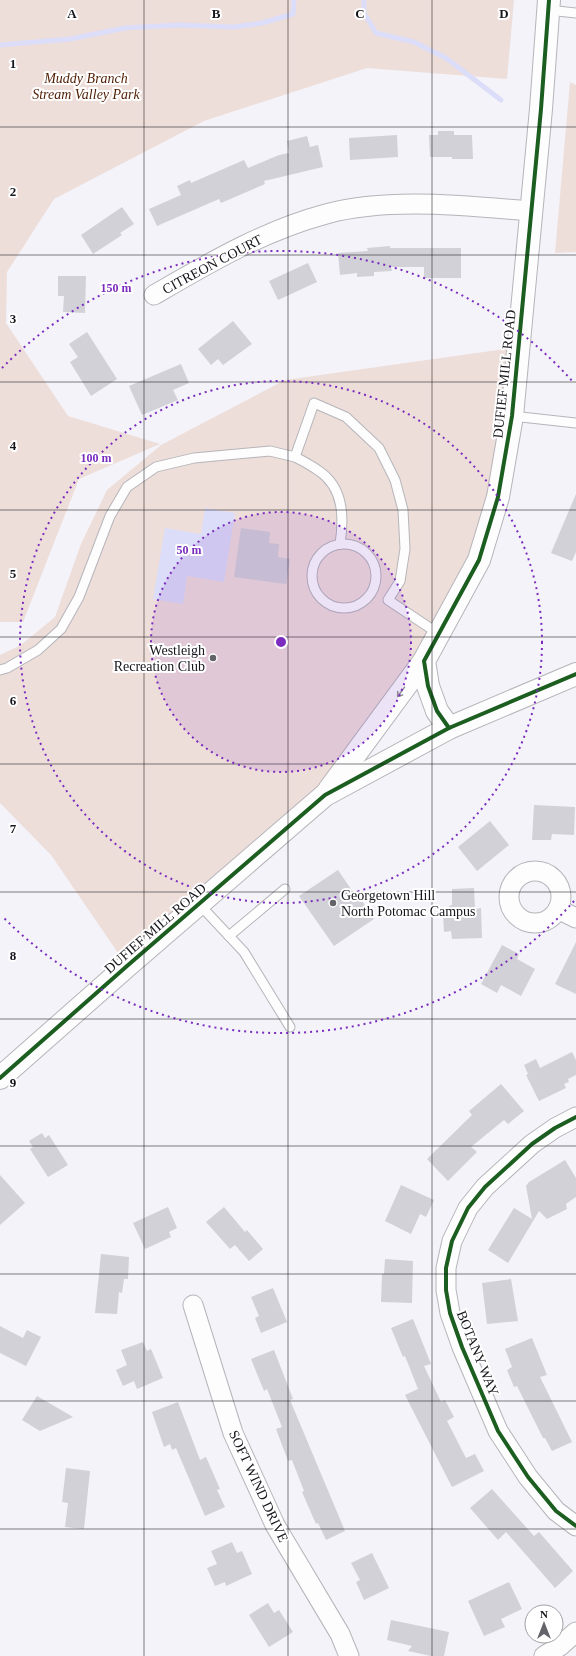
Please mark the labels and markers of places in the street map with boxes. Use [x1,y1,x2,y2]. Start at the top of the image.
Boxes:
centre of rings [274,635,288,649]
place label: Westleigh Recreation Club [114,643,205,674]
marker: Westleigh Recreation Club [208,653,218,663]
place label: Georgetown Hill North Potomac Campus [341,888,476,919]
marker: Georgetown Hill North Potomac Campus [328,898,338,908]

